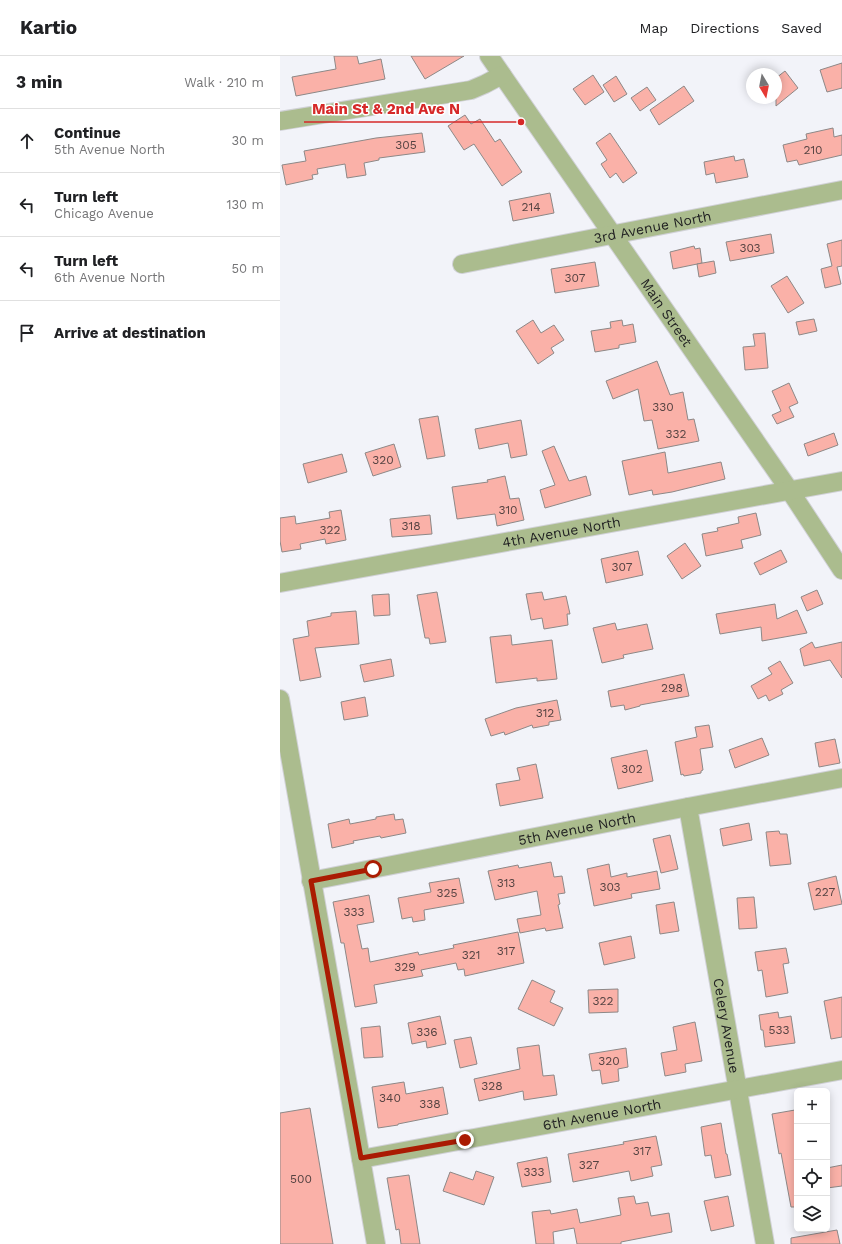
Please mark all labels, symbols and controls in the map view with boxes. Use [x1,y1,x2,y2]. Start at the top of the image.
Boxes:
text: Kartio [20,16,77,39]
text: Map [640,20,668,36]
text: Directions [690,20,759,36]
text: Saved [781,20,822,36]
north arrow [746,68,782,104]
text: 3 min [16,72,62,92]
text: Walk · 210 m [184,75,264,90]
callout: Main St & 2nd Ave N [304,95,468,122]
text: Main St & 2nd Ave N [312,100,460,118]
text: Continue [54,124,121,142]
icon: ahead [16,130,38,152]
text: 30 m [232,133,264,148]
house number: 305 [395,138,417,152]
text: 5th Avenue North [54,142,165,157]
house number: 210 [803,143,823,157]
text: Turn left [54,188,118,206]
icon: left [16,194,38,216]
text: 130 m [226,197,264,212]
house number: 214 [521,200,541,214]
text: Chicago Avenue [54,206,154,221]
street label: 3rd Avenue North [592,208,713,246]
house number: 303 [739,241,761,255]
text: Turn left [54,252,118,270]
icon: left [16,258,38,280]
text: 50 m [232,261,264,276]
text: 6th Avenue North [54,270,165,285]
house number: 307 [565,271,586,285]
street label: Main Street [637,275,696,350]
icon: arrive [16,322,38,344]
text: Arrive at destination [54,324,206,342]
house number: 330 [652,400,674,414]
house number: 332 [666,427,687,441]
house number: 320 [372,453,394,467]
house number: 310 [498,503,518,517]
street label: 4th Avenue North [501,513,622,551]
house number: 318 [401,519,421,533]
house number: 322 [320,523,341,537]
house number: 307 [612,560,633,574]
house number: 298 [661,681,683,695]
house number: 312 [536,706,554,720]
house number: 302 [621,762,643,776]
street label: 5th Avenue North [517,809,637,848]
route start [364,860,382,878]
house number: 313 [497,876,515,890]
house number: 303 [599,880,621,894]
house number: 227 [815,885,836,899]
house number: 325 [437,886,457,900]
house number: 333 [344,905,365,919]
house number: 317 [497,944,515,958]
house number: 321 [462,948,480,962]
house number: 329 [394,960,416,974]
street label: Celery Avenue [710,977,743,1074]
house number: 322 [593,994,614,1008]
house number: 533 [769,1023,789,1037]
house number: 336 [416,1025,438,1039]
house number: 320 [598,1054,620,1068]
house number: 328 [481,1079,503,1093]
map controls [794,1088,830,1232]
button: + [794,1088,830,1124]
house number: 340 [379,1091,401,1105]
street label: 6th Avenue North [541,1096,662,1133]
house number: 338 [419,1097,441,1111]
button: − [794,1124,830,1160]
route end [456,1131,474,1149]
house number: 317 [633,1144,651,1158]
house number: 327 [579,1158,600,1172]
button: locate [794,1160,830,1196]
house number: 333 [524,1165,545,1179]
house number: 500 [290,1172,312,1186]
button: layers [794,1196,830,1232]

